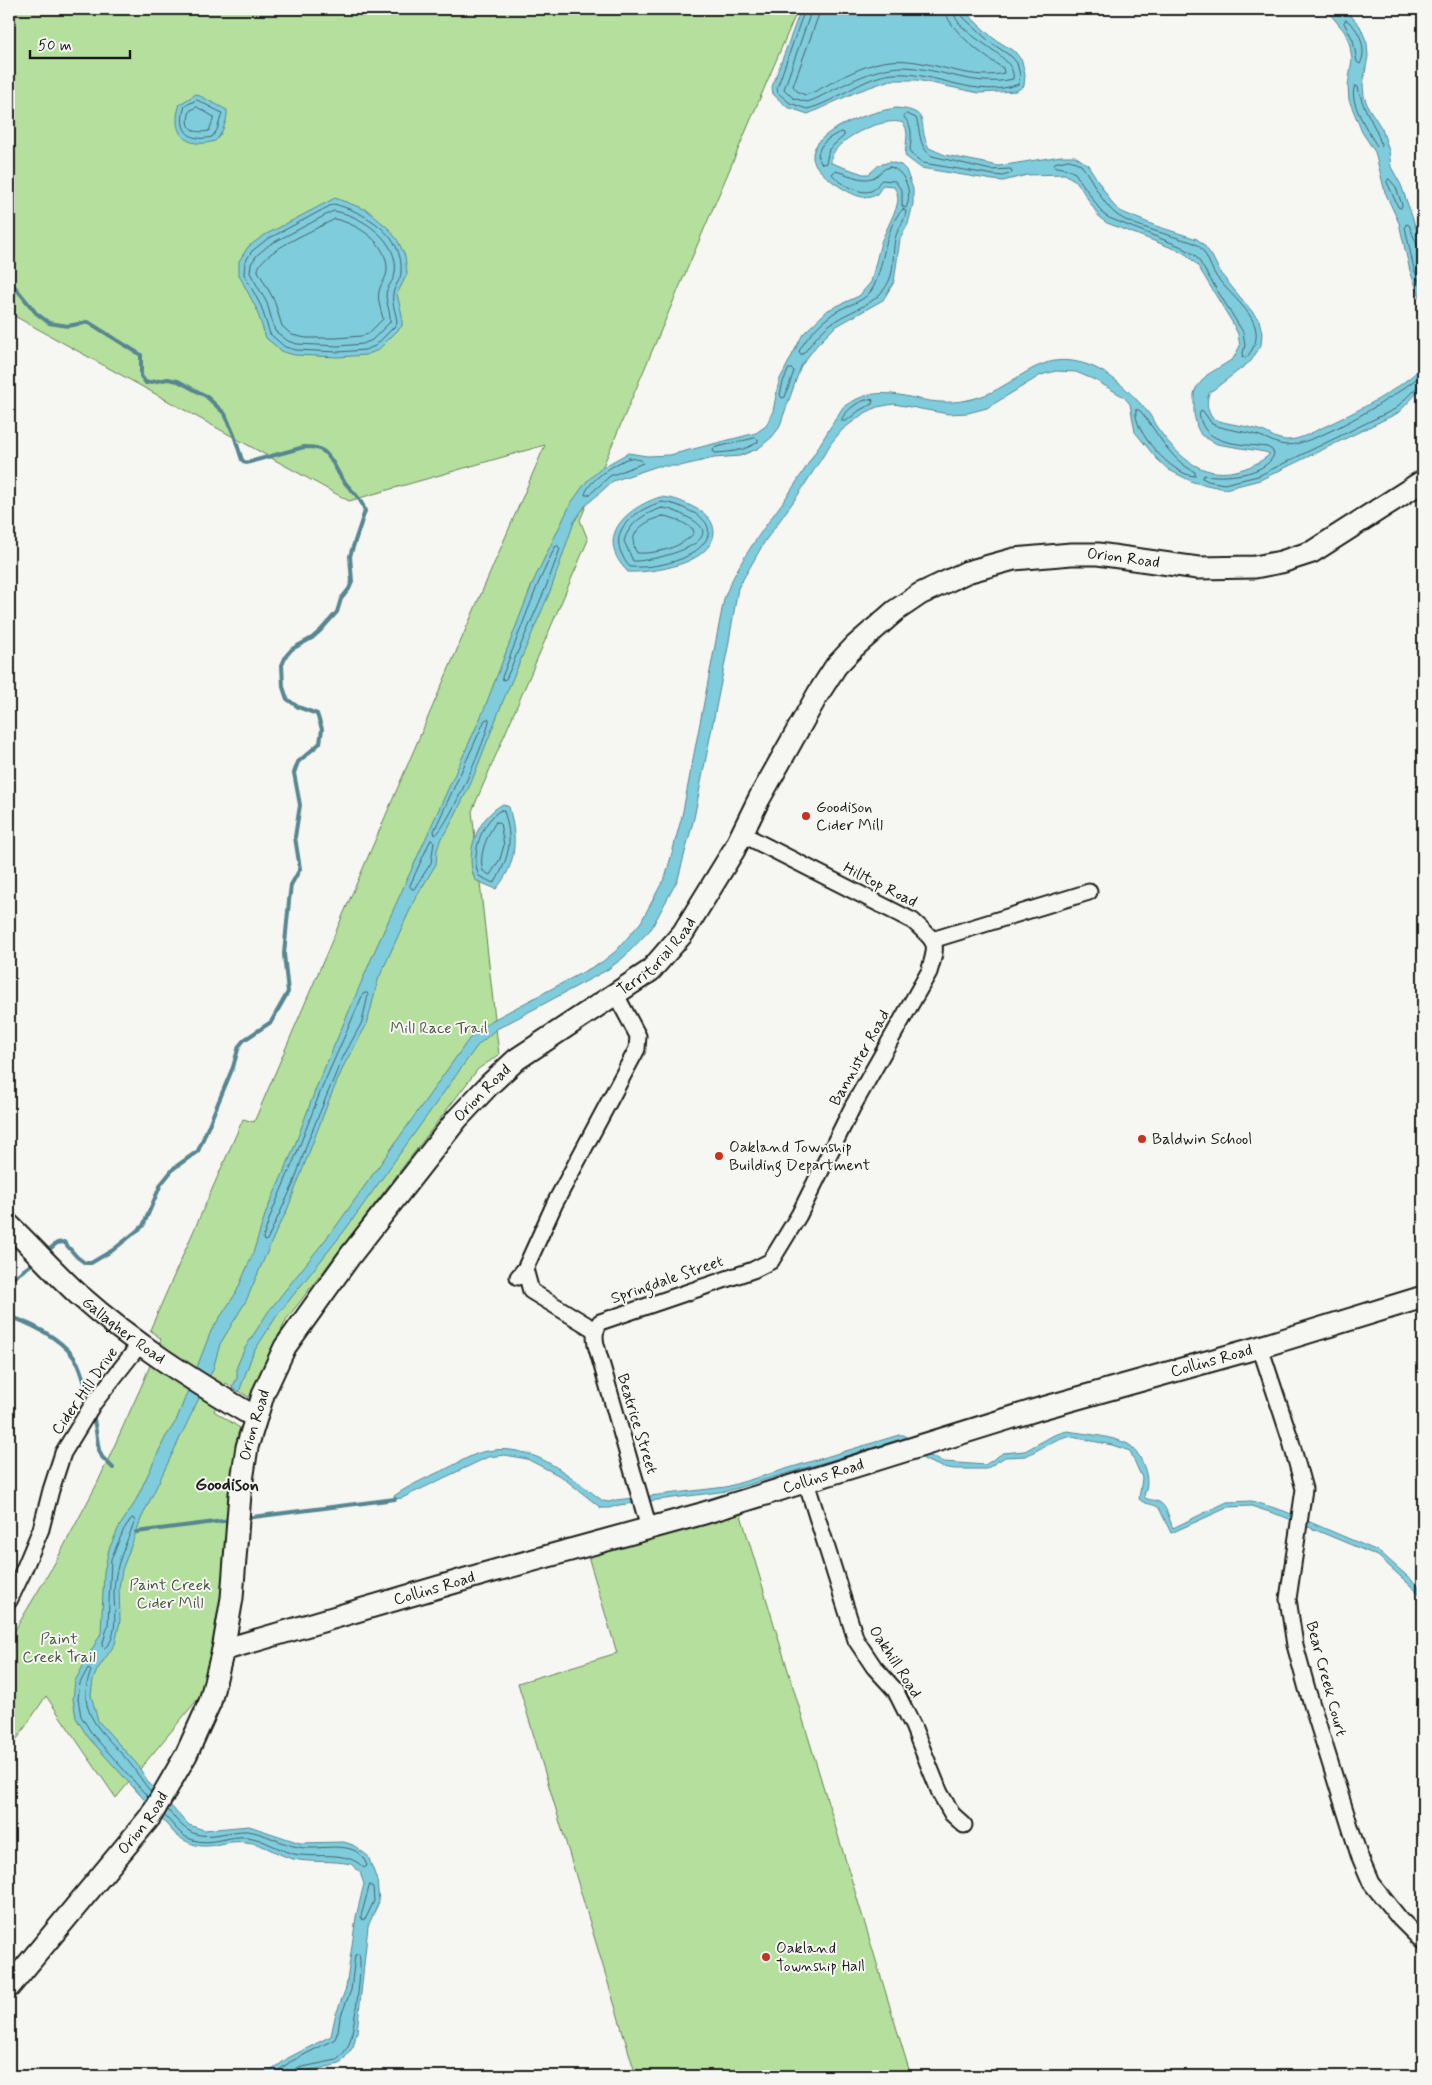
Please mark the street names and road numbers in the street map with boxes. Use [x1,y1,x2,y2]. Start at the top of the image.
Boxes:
street label: Orion Road [1087,544,1161,573]
street label: Hilltop Road [839,857,921,913]
street label: Territorial Road [613,913,701,1000]
street label: Bannister Road [825,1006,895,1110]
street label: Orion Road [449,1060,515,1127]
street label: Springdale Street [608,1251,726,1310]
street label: Gallagher Road [77,1292,170,1369]
street label: Collins Road [1168,1339,1255,1382]
street label: Cider Hill Drive [47,1343,123,1439]
street label: Beatrice Street [612,1371,662,1477]
street label: Orion Road [235,1387,275,1462]
street label: Collins Road [780,1454,867,1499]
street label: Collins Road [391,1566,477,1610]
street label: Bear Creek Court [1301,1619,1351,1739]
street label: Oakhill Road [864,1622,926,1702]
street label: Orion Road [113,1788,173,1859]

